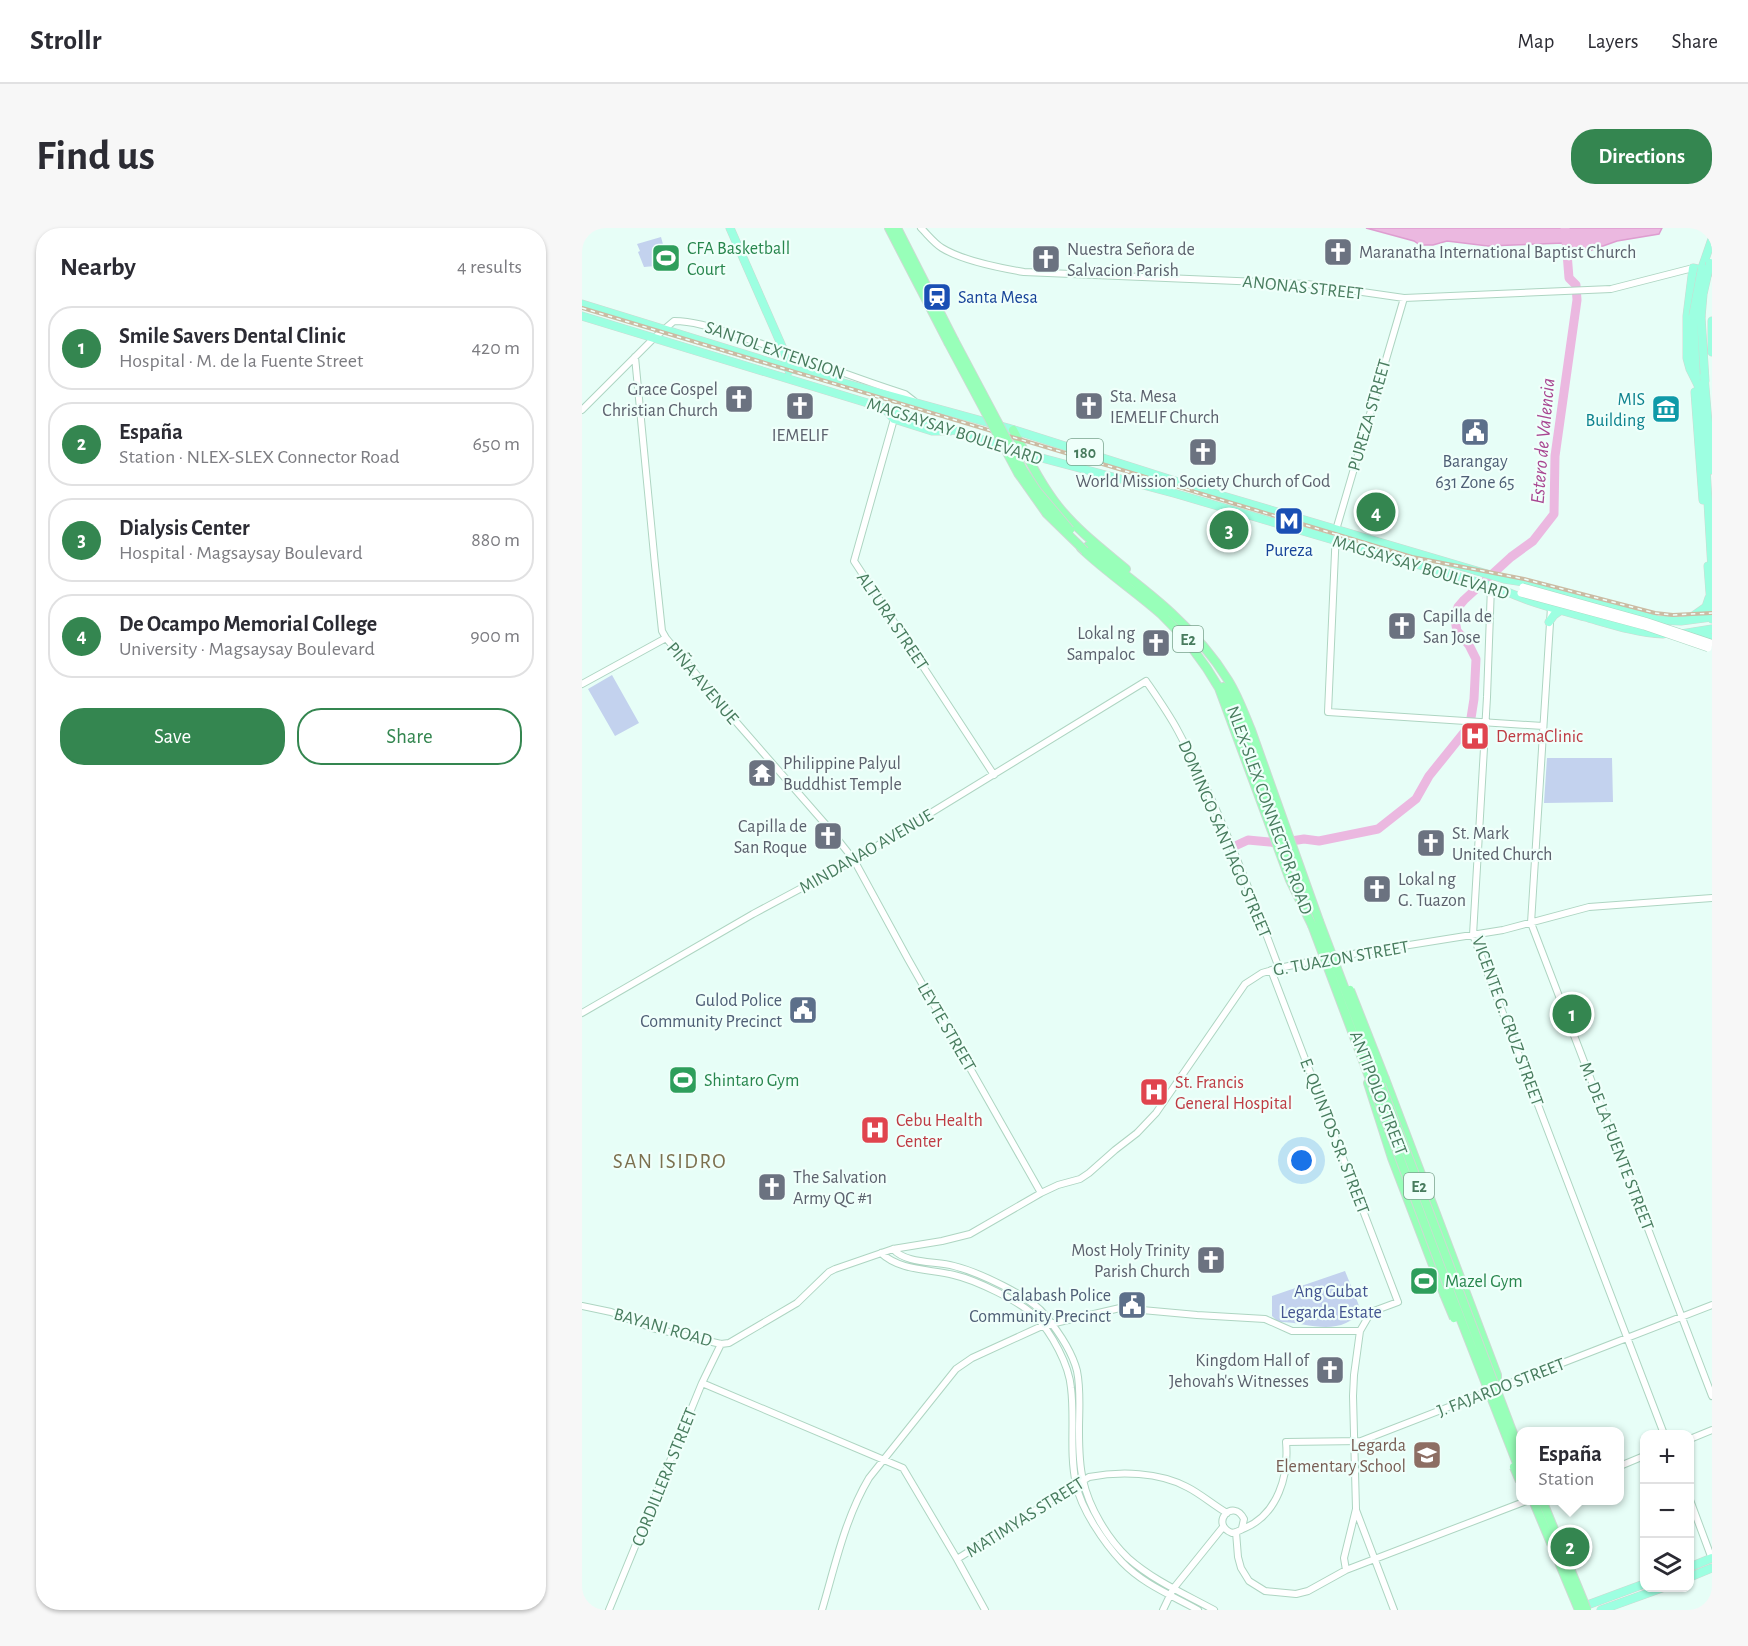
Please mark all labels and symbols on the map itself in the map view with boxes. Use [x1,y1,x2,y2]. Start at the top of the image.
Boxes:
church icon: Maranatha International Baptist Church [1322,236,1354,268]
place label: CFA Basketball Court [687,240,790,279]
place label: Nuestra Señora de Salvacion Parish [1067,241,1195,280]
sports icon: CFA Basketball Court [650,242,682,274]
church icon: Nuestra Señora de Salvacion Parish [1030,243,1062,275]
place label: Maranatha International Baptist Church [1359,244,1636,262]
street label: ANONAS STREET [1242,273,1364,303]
station icon: Santa Mesa [921,281,953,313]
place label: Santa Mesa [958,289,1038,307]
street label: SANTOL EXTENSION [702,319,847,383]
street label: PUREZA STREET [1345,357,1395,473]
water label: Estero de Valencia [1528,377,1558,505]
place label: Grace Gospel Christian Church [602,381,718,420]
church icon: Grace Gospel Christian Church [723,383,755,415]
place label: Sta. Mesa IEMELIF Church [1110,388,1219,427]
church icon: IEMELIF [784,390,816,422]
church icon: Sta. Mesa IEMELIF Church [1073,390,1105,422]
place label: MIS Building [1586,391,1645,430]
museum icon: MIS Building [1650,393,1682,425]
street label: MAGSAYSAY BOULEVARD [865,395,1045,469]
public building icon: Barangay 631 Zone 65 [1459,416,1491,448]
place label: IEMELIF [772,427,828,445]
church icon: World Mission Society Church of God [1187,436,1219,468]
road number: 180 [1067,439,1103,465]
place label: Barangay 631 Zone 65 [1435,453,1515,492]
place label: World Mission Society Church of God [1076,473,1330,491]
pin: 4 [1356,490,1396,534]
metro station icon: Pureza [1273,505,1305,537]
pin: 3 [1210,508,1248,552]
street label: MAGSAYSAY BOULEVARD [1330,533,1511,603]
place label: Pureza [1265,542,1313,560]
street label: ALTURA STREET [853,569,932,674]
place label: Capilla de San Jose [1423,608,1492,647]
church icon: Capilla de San Jose [1386,610,1418,642]
place label: Lokal ng Sampaloc [1067,625,1135,664]
road number: E2 [1173,626,1203,652]
church icon: Lokal ng Sampaloc [1140,627,1172,659]
street label: PIÑA AVENUE [663,637,744,728]
street label: NLEX-SLEX CONNECTOR ROAD [1223,704,1315,917]
hospital icon: DermaClinic [1459,720,1491,752]
place label: DermaClinic [1496,728,1583,746]
street label: DOMINGO SANTIAGO STREET [1174,738,1274,941]
place label: Philippine Palyul Buddhist Temple [783,755,902,794]
temple icon: Philippine Palyul Buddhist Temple [746,757,778,789]
street label: MINDANAO AVENUE [797,806,937,897]
place label: Capilla de San Roque [734,818,807,857]
church icon: Capilla de San Roque [812,820,844,852]
place label: St. Mark United Church [1452,825,1552,864]
church icon: St. Mark United Church [1415,827,1447,859]
place label: Lokal ng G. Tuazon [1398,871,1466,910]
church icon: Lokal ng G. Tuazon [1361,873,1393,905]
street label: VICENTE G. CRUZ STREET [1468,934,1546,1109]
street label: G. TUAZON STREET [1272,938,1411,980]
street label: LEYTE STREET [914,980,979,1075]
place label: Gulod Police Community Precinct [640,992,782,1031]
pin: 1 [1552,992,1592,1036]
public building icon: Gulod Police Community Precinct [787,994,819,1026]
street label: ANTIPOLO STREET [1346,1029,1410,1158]
street label: E. QUINTOS SR. STREET [1296,1056,1372,1217]
street label: M. DE LA FUENTE STREET [1576,1060,1657,1233]
sports icon: Shintaro Gym [667,1064,699,1096]
place label: Shintaro Gym [704,1072,799,1090]
place label: St. Francis General Hospital [1175,1074,1292,1113]
hospital icon: St. Francis General Hospital [1138,1076,1170,1108]
place label: Cebu Health Center [896,1112,983,1151]
hospital icon: Cebu Health Center [859,1114,891,1146]
your location [1287,1146,1316,1175]
district label: SAN ISIDRO [613,1151,727,1172]
place label: The Salvation Army QC #1 [793,1169,887,1208]
church icon: The Salvation Army QC #1 [756,1171,788,1203]
road number: E2 [1404,1173,1434,1199]
place label: Most Holy Trinity Parish Church [1071,1242,1190,1281]
church icon: Most Holy Trinity Parish Church [1195,1244,1227,1276]
sports icon: Mazel Gym [1408,1265,1440,1297]
place label: Mazel Gym [1445,1273,1523,1291]
park label: Ang Gubat Legarda Estate [1280,1283,1382,1322]
place label: Calabash Police Community Precinct [969,1287,1111,1326]
public building icon: Calabash Police Community Precinct [1116,1289,1148,1321]
street label: BAYANI ROAD [612,1305,714,1351]
place label: Kingdom Hall of Jehovah's Witnesses [1169,1352,1311,1391]
church icon: Kingdom Hall of Jehovah's Witnesses [1314,1354,1346,1386]
street label: J. FAJARDO STREET [1435,1355,1568,1421]
street label: CORDILLERA STREET [629,1405,701,1549]
place label: Legarda Elementary School [1276,1437,1406,1476]
school or university icon: Legarda Elementary School [1411,1439,1443,1471]
street label: MATIMYAS STREET [963,1474,1088,1561]
pin: 2 [1550,1524,1590,1570]

